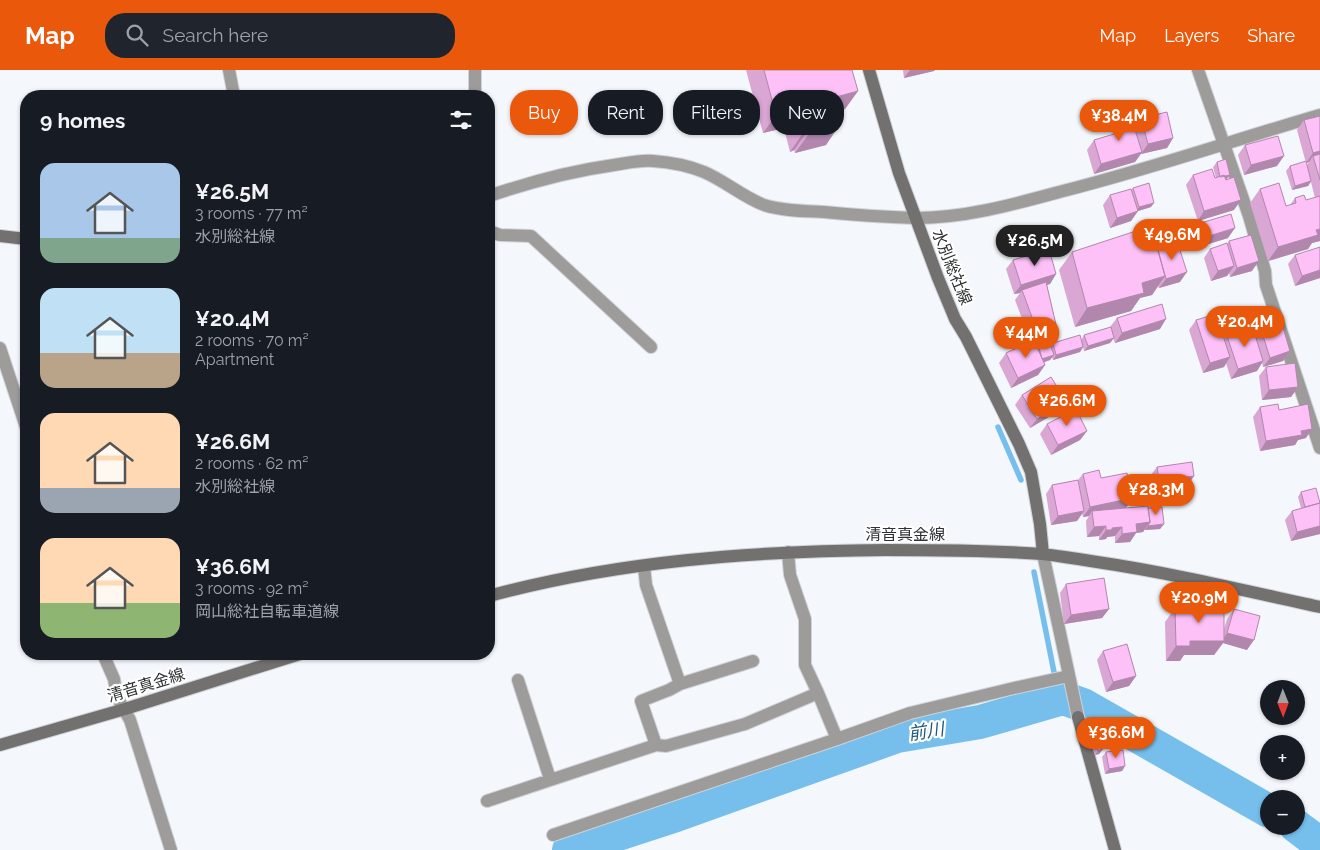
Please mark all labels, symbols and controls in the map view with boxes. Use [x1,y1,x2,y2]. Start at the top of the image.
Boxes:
search box [105,13,455,58]
text: Map [25,21,75,50]
icon: search [123,21,151,49]
text: Search here [163,24,268,46]
text: Map [1100,25,1136,46]
text: Layers [1164,25,1219,46]
text: Share [1247,25,1295,46]
chip: Buy [510,90,578,135]
chip: Rent [588,90,663,135]
chip: Filters [673,90,760,135]
chip: New [770,90,844,135]
pin: ¥38.4M [1078,100,1160,142]
icon: filters [447,106,475,134]
text: ¥38.4M [1091,106,1147,125]
text: 9 homes [40,108,125,133]
text: ¥26.5M [195,179,269,204]
icon: home [80,183,140,243]
text: 3 rooms · 77 m² [195,204,308,223]
pin: ¥49.6M [1131,218,1213,261]
pin: ¥26.5M [994,224,1076,267]
text: ¥49.6M [1143,225,1201,244]
street label: 水別総社線 [928,226,976,308]
text: 水別総社線 [195,227,275,246]
text: ¥26.5M [1007,231,1063,250]
text: ¥20.4M [195,306,270,331]
pin: ¥20.4M [1204,306,1286,348]
icon: home [80,308,140,368]
text: ¥20.4M [1217,312,1273,331]
pin: ¥44M [996,316,1056,359]
text: ¥44M [1004,323,1048,342]
text: 2 rooms · 70 m² [195,331,309,350]
text: Apartment [195,350,274,369]
pin: ¥26.6M [1026,384,1108,427]
text: ¥26.6M [1038,391,1096,410]
text: ¥26.6M [195,429,270,454]
icon: home [80,433,140,493]
text: 2 rooms · 62 m² [195,454,308,473]
pin: ¥28.3M [1115,474,1197,516]
text: 水別総社線 [195,477,275,496]
text: ¥28.3M [1128,480,1184,499]
street label: 清音真金線 [865,525,945,544]
text: ¥36.6M [195,554,270,579]
icon: home [80,558,140,618]
text: 3 rooms · 92 m² [195,579,308,598]
pin: ¥20.9M [1158,582,1240,624]
text: ¥20.9M [1170,588,1228,607]
text: 岡山総社自転車道線 [195,602,339,621]
street label: 清音真金線 [105,664,187,706]
north arrow [1260,680,1305,725]
map controls [1260,680,1305,835]
pin: ¥36.6M [1075,716,1157,759]
water label: 前川 [907,718,947,744]
text: ¥36.6M [1087,723,1145,742]
button: + [1260,735,1305,780]
button: − [1260,790,1305,835]

